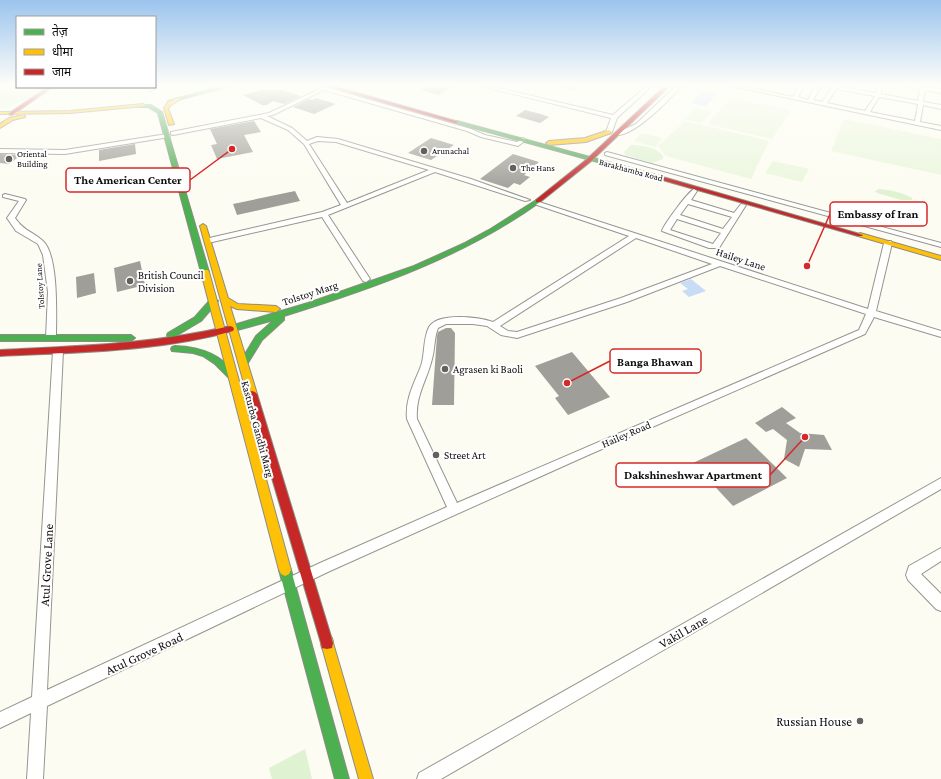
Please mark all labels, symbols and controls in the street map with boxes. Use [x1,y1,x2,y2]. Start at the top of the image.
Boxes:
legend [16,16,156,88]
text: तेज़ [52,24,69,39]
text: धीमा [52,44,74,59]
text: जाम [52,65,72,79]
marker: Arunachal [419,146,429,156]
place label: Arunachal [432,146,470,156]
place label: Oriental Building [17,149,48,169]
marker: Oriental Building [4,154,14,164]
street label: Barakhamba Road [598,157,664,183]
marker: The Hans [508,163,518,173]
place label: The Hans [521,163,555,173]
callout: The American Center [66,168,190,192]
text: The American Center [74,173,182,187]
callout: Embassy of Iran [830,202,927,226]
text: Embassy of Iran [838,207,919,221]
street label: Hailey Lane [714,245,767,274]
street label: Tolstoy Lane [33,263,47,309]
place label: British Council Division [138,269,204,294]
marker: British Council Division [125,276,135,286]
street label: Tolstoy Marg [281,278,340,309]
callout: Banga Bhawan [610,349,701,373]
text: Banga Bhawan [617,355,693,369]
place label: Agrasen ki Baoli [453,363,523,376]
marker: Agrasen ki Baoli [440,364,450,374]
street label: Kasturba Gandhi Marg [238,379,277,480]
street label: Hailey Road [600,418,653,451]
place label: Street Art [444,449,486,461]
marker: Street Art [431,450,441,460]
callout: Dakshineshwar Apartment [616,463,770,487]
text: Dakshineshwar Apartment [624,468,763,482]
street label: Atul Grove Lane [37,523,56,607]
street label: Vakil Lane [656,611,710,651]
street label: Atul Grove Road [103,629,185,678]
place label: Russian House [776,714,852,729]
marker: Russian House [855,716,865,726]

